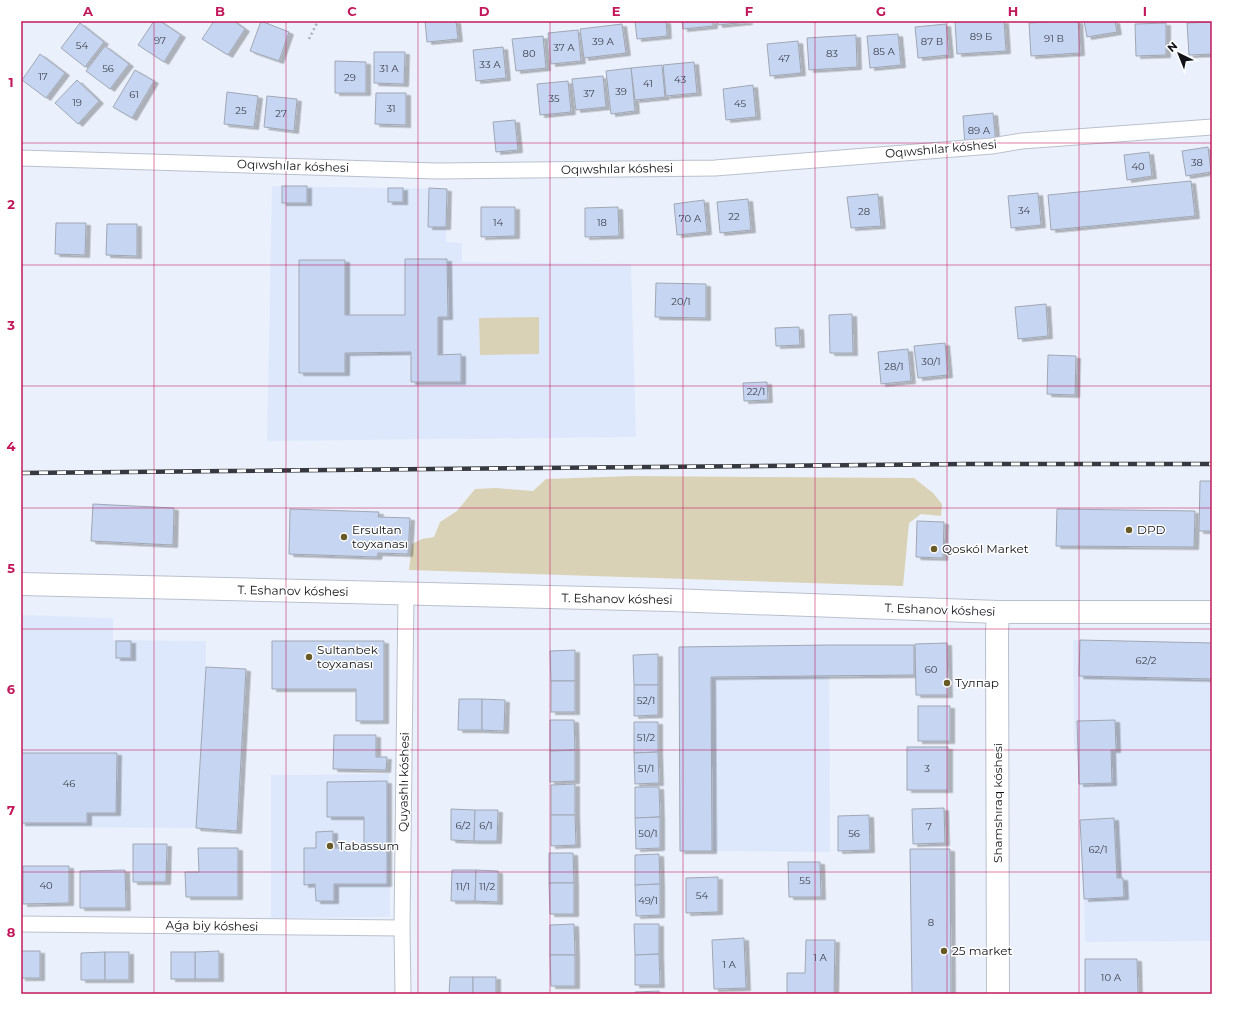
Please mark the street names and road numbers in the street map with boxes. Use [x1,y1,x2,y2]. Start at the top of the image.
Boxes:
street label: Oqıwshılar kóshesi [884,136,997,161]
street label: Oqıwshılar kóshesi [237,156,349,175]
street label: Oqıwshılar kóshesi [561,160,673,177]
street label: T. Eshanov kóshesi [237,582,349,599]
street label: T. Eshanov kóshesi [561,590,673,607]
street label: T. Eshanov kóshesi [884,600,996,619]
street label: Quyashlı kóshesi [395,732,412,832]
street label: Shamshıraq kóshesi [990,743,1005,863]
street label: Aǵa biy kóshesi [166,917,258,934]

